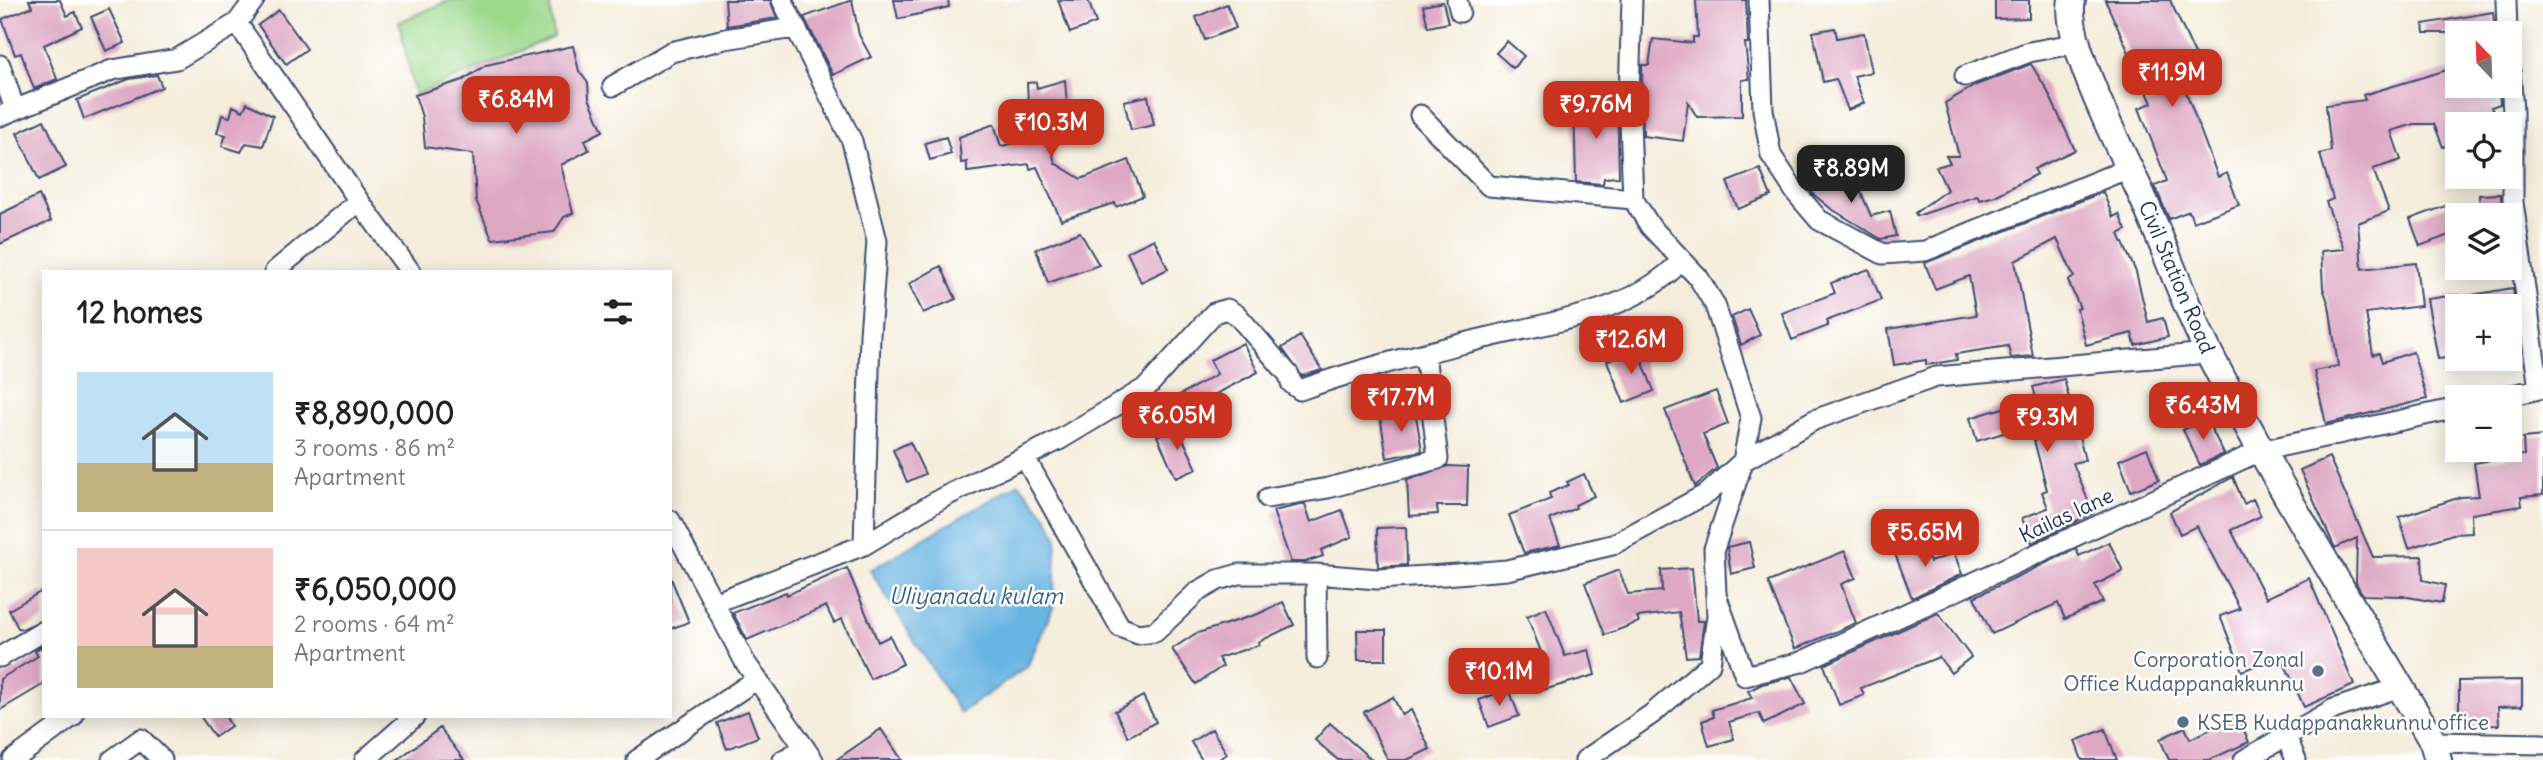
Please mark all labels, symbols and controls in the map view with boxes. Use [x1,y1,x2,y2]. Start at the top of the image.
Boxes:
north arrow [2445,21,2522,98]
map controls [2445,21,2522,462]
pin: ₹11.9M [2115,50,2229,109]
text: ₹11.9M [2138,57,2206,86]
pin: ₹6.84M [459,76,573,136]
pin: ₹9.76M [1539,82,1653,141]
text: ₹6.84M [478,84,554,113]
text: ₹9.76M [1559,89,1633,118]
pin: ₹10.3M [994,100,1108,159]
text: ₹10.3M [1014,107,1088,136]
button: locate [2445,112,2522,189]
pin: ₹8.89M [1794,146,1908,205]
text: ₹8.89M [1813,153,1889,182]
street label: Civil Station Road [2133,196,2221,358]
button: layers [2445,203,2522,280]
text: 12 homes [77,293,203,331]
icon: filters [599,293,637,331]
button: + [2445,294,2522,371]
pin: ₹12.6M [1574,316,1688,376]
text: ₹12.6M [1595,324,1667,353]
pin: ₹17.7M [1344,374,1458,434]
text: ₹17.7M [1367,382,1435,411]
pin: ₹6.43M [2146,382,2260,442]
button: − [2445,385,2522,462]
text: ₹6.43M [2165,390,2241,419]
pin: ₹6.05M [1120,392,1234,452]
text: ₹8,890,000 [294,394,455,432]
pin: ₹9.3M [1998,394,2096,454]
icon: home [133,400,217,484]
text: ₹6.05M [1138,400,1216,429]
text: ₹9.3M [2016,402,2078,431]
text: 3 rooms · 86 m² [294,433,455,462]
text: Apartment [294,462,406,491]
street label: Kailas lane [2015,481,2117,549]
pin: ₹5.65M [1868,510,1982,569]
text: ₹5.65M [1887,517,1963,546]
text: ₹6,050,000 [294,570,457,608]
icon: home [133,576,217,660]
water label: Uliyanadu kulam [889,581,1064,610]
text: 2 rooms · 64 m² [294,609,455,638]
text: Apartment [294,638,406,667]
place label: Corporation Zonal Office Kudappanakkunnu [2063,646,2304,697]
pin: ₹10.1M [1442,648,1556,708]
text: ₹10.1M [1464,656,1534,685]
marker: Corporation Zonal Office Kudappanakkunnu [2310,663,2326,679]
place label: KSEB Kudappanakkunnu office [2197,709,2489,736]
marker: KSEB Kudappanakkunnu office [2175,714,2191,730]

